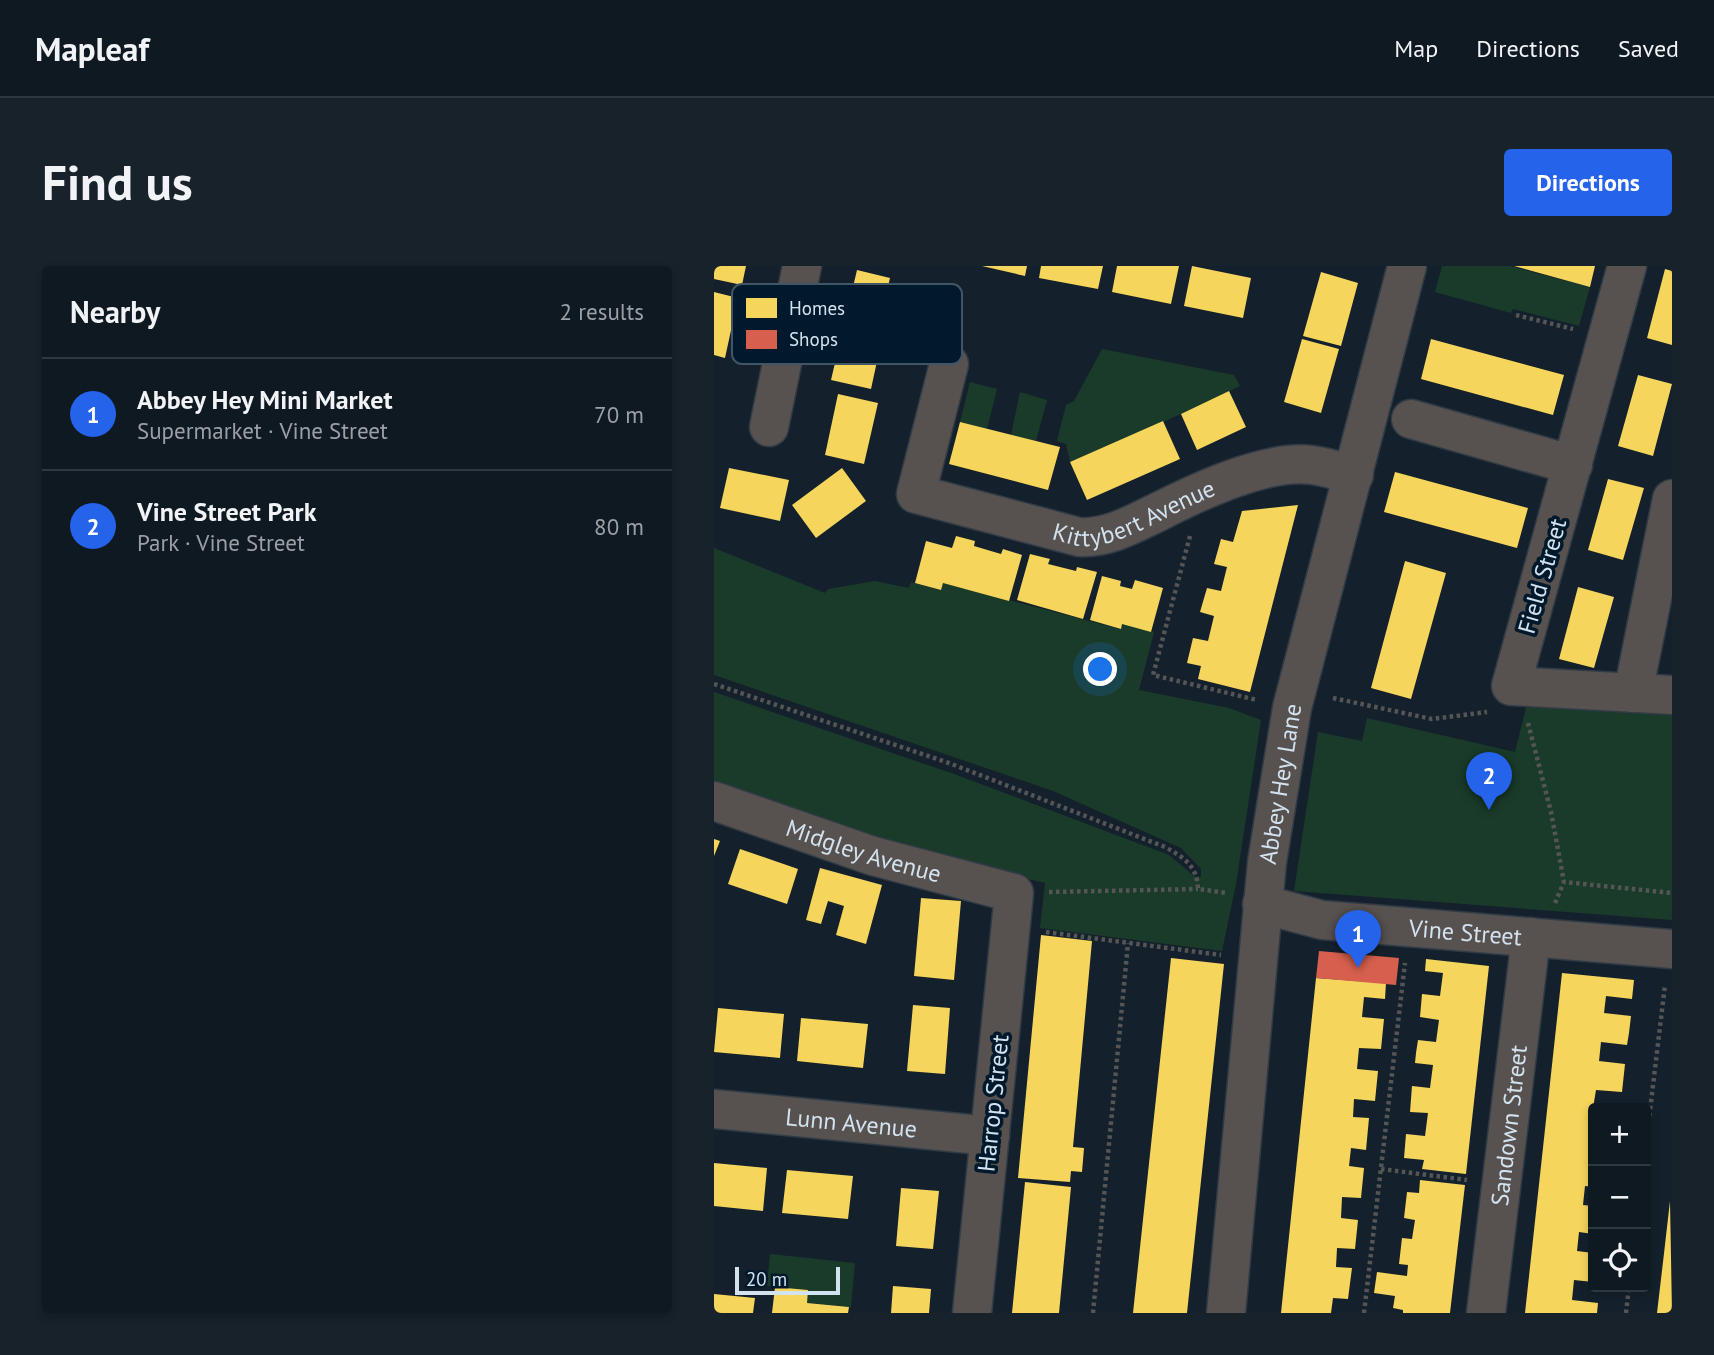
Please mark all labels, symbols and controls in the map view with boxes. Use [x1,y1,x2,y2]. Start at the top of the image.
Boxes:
text: Mapleaf [35,27,149,70]
text: Map [1394,33,1438,64]
text: Directions [1476,33,1580,64]
text: Saved [1618,33,1679,64]
button: Directions [1504,149,1672,216]
text: Find us [42,150,193,214]
legend [732,284,962,364]
text: Nearby [70,292,160,331]
text: Homes [789,296,845,320]
text: 2 results [560,297,644,326]
text: Shops [789,327,838,351]
text: Abbey Hey Mini Market [137,383,392,416]
text: 1 [86,400,100,429]
text: 70 m [594,400,644,429]
text: Supermarket · Vine Street [137,416,388,445]
street label: Kittybert Avenue [1050,472,1219,553]
text: Vine Street Park [137,495,316,528]
text: 2 [86,512,100,541]
text: 80 m [594,512,644,541]
street label: Field Street [1511,515,1573,637]
text: Park · Vine Street [137,528,305,557]
your location [1083,652,1117,686]
street label: Abbey Hey Lane [1251,701,1308,866]
pin: 2 [1466,752,1512,810]
street label: Midgley Avenue [782,812,945,889]
pin: 1 [1335,910,1381,968]
street label: Vine Street [1407,912,1523,952]
street label: Harrop Street [970,1033,1016,1173]
street label: Sandown Street [1483,1043,1533,1208]
street label: Lunn Avenue [784,1101,918,1144]
map controls [1588,1103,1651,1292]
button: + [1588,1103,1651,1166]
button: − [1588,1166,1651,1229]
button: locate [1588,1229,1651,1292]
scale bar [735,1264,840,1296]
text: 20 m [746,1267,787,1291]

